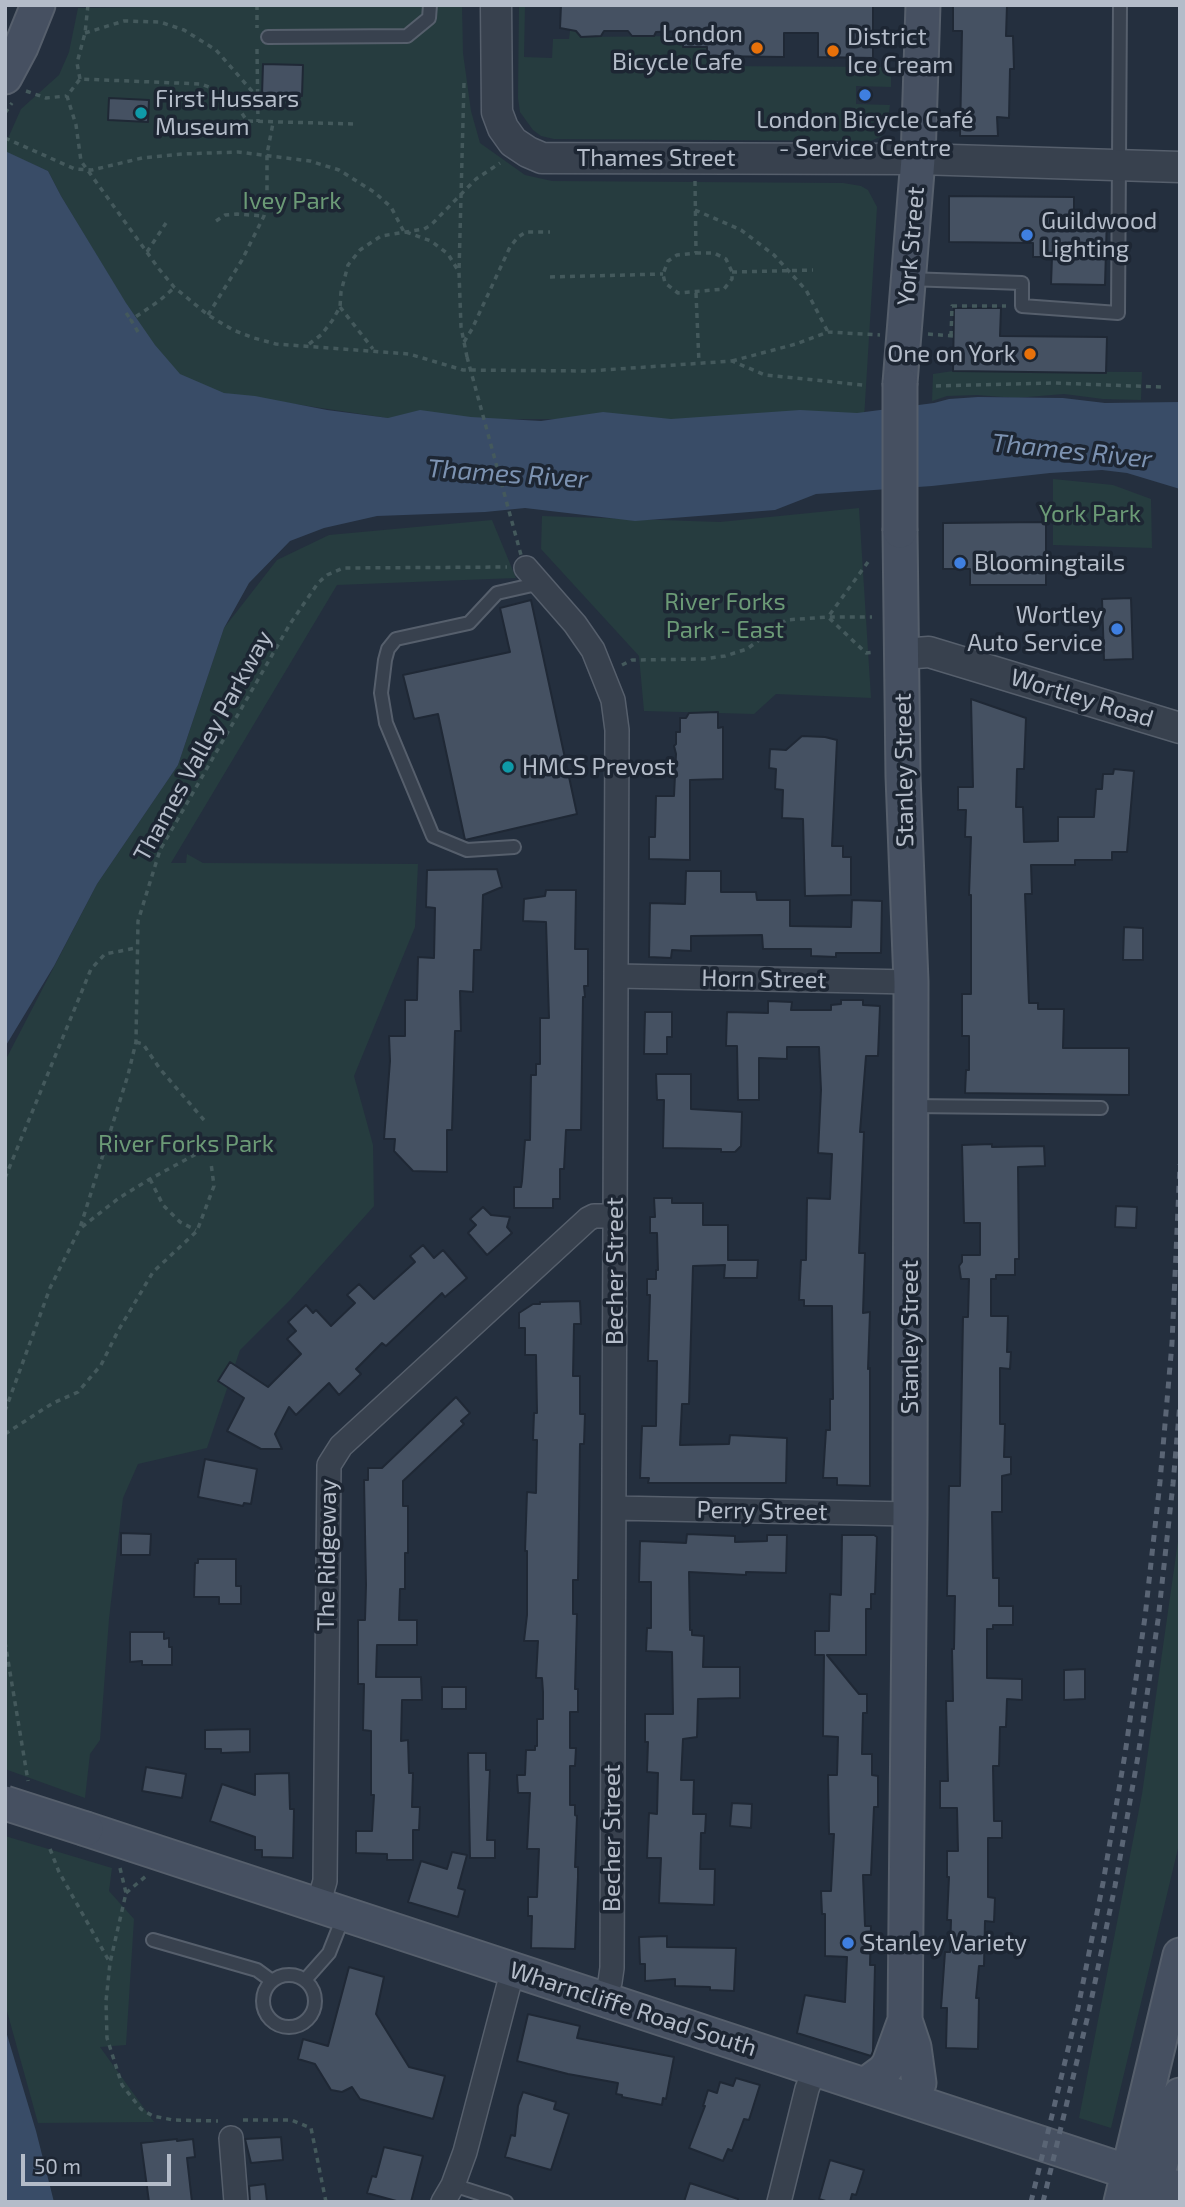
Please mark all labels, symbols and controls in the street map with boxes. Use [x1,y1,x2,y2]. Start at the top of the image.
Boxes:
place label: London Bicycle Cafe [612,20,743,76]
place label: District Ice Cream [847,23,953,79]
marker: London Bicycle Cafe [749,40,765,56]
marker: District Ice Cream [825,43,841,59]
place label: First Hussars Museum [155,85,299,141]
marker: London Bicycle Café - Service Centre [857,87,873,103]
marker: First Hussars Museum [133,105,149,121]
place label: London Bicycle Café - Service Centre [756,106,974,162]
street label: Thames Street [576,144,736,172]
street label: York Street [891,185,931,307]
park label: Ivey Park [243,187,341,215]
place label: Guildwood Lighting [1041,207,1157,263]
marker: Guildwood Lighting [1019,227,1035,243]
place label: One on York [887,340,1016,368]
marker: One on York [1022,346,1038,362]
water label: Thames River [990,427,1154,475]
water label: Thames River [427,453,589,495]
park label: York Park [1039,500,1141,528]
place label: Bloomingtails [974,549,1125,577]
marker: Bloomingtails [952,555,968,571]
park label: River Forks Park - East [664,588,786,644]
place label: Wortley Auto Service [967,601,1103,657]
marker: Wortley Auto Service [1109,621,1125,637]
street label: Thames Valley Parkway [128,626,278,866]
street label: Wortley Road [1007,663,1157,733]
street label: Stanley Street [888,693,920,847]
place label: HMCS Prevost [522,753,675,781]
marker: HMCS Prevost [500,759,516,775]
street label: Horn Street [701,964,827,994]
park label: River Forks Park [98,1130,274,1158]
street label: Becher Street [601,1197,629,1345]
street label: Stanley Street [896,1260,924,1414]
street label: The Ridgeway [311,1479,343,1631]
street label: Perry Street [696,1495,828,1527]
street label: Becher Street [598,1764,626,1912]
place label: Stanley Variety [862,1929,1027,1957]
marker: Stanley Variety [840,1935,856,1951]
street label: Wharncliffe Road South [506,1955,760,2063]
scale bar [24,2140,175,2184]
text: 50 m [34,2153,81,2178]

